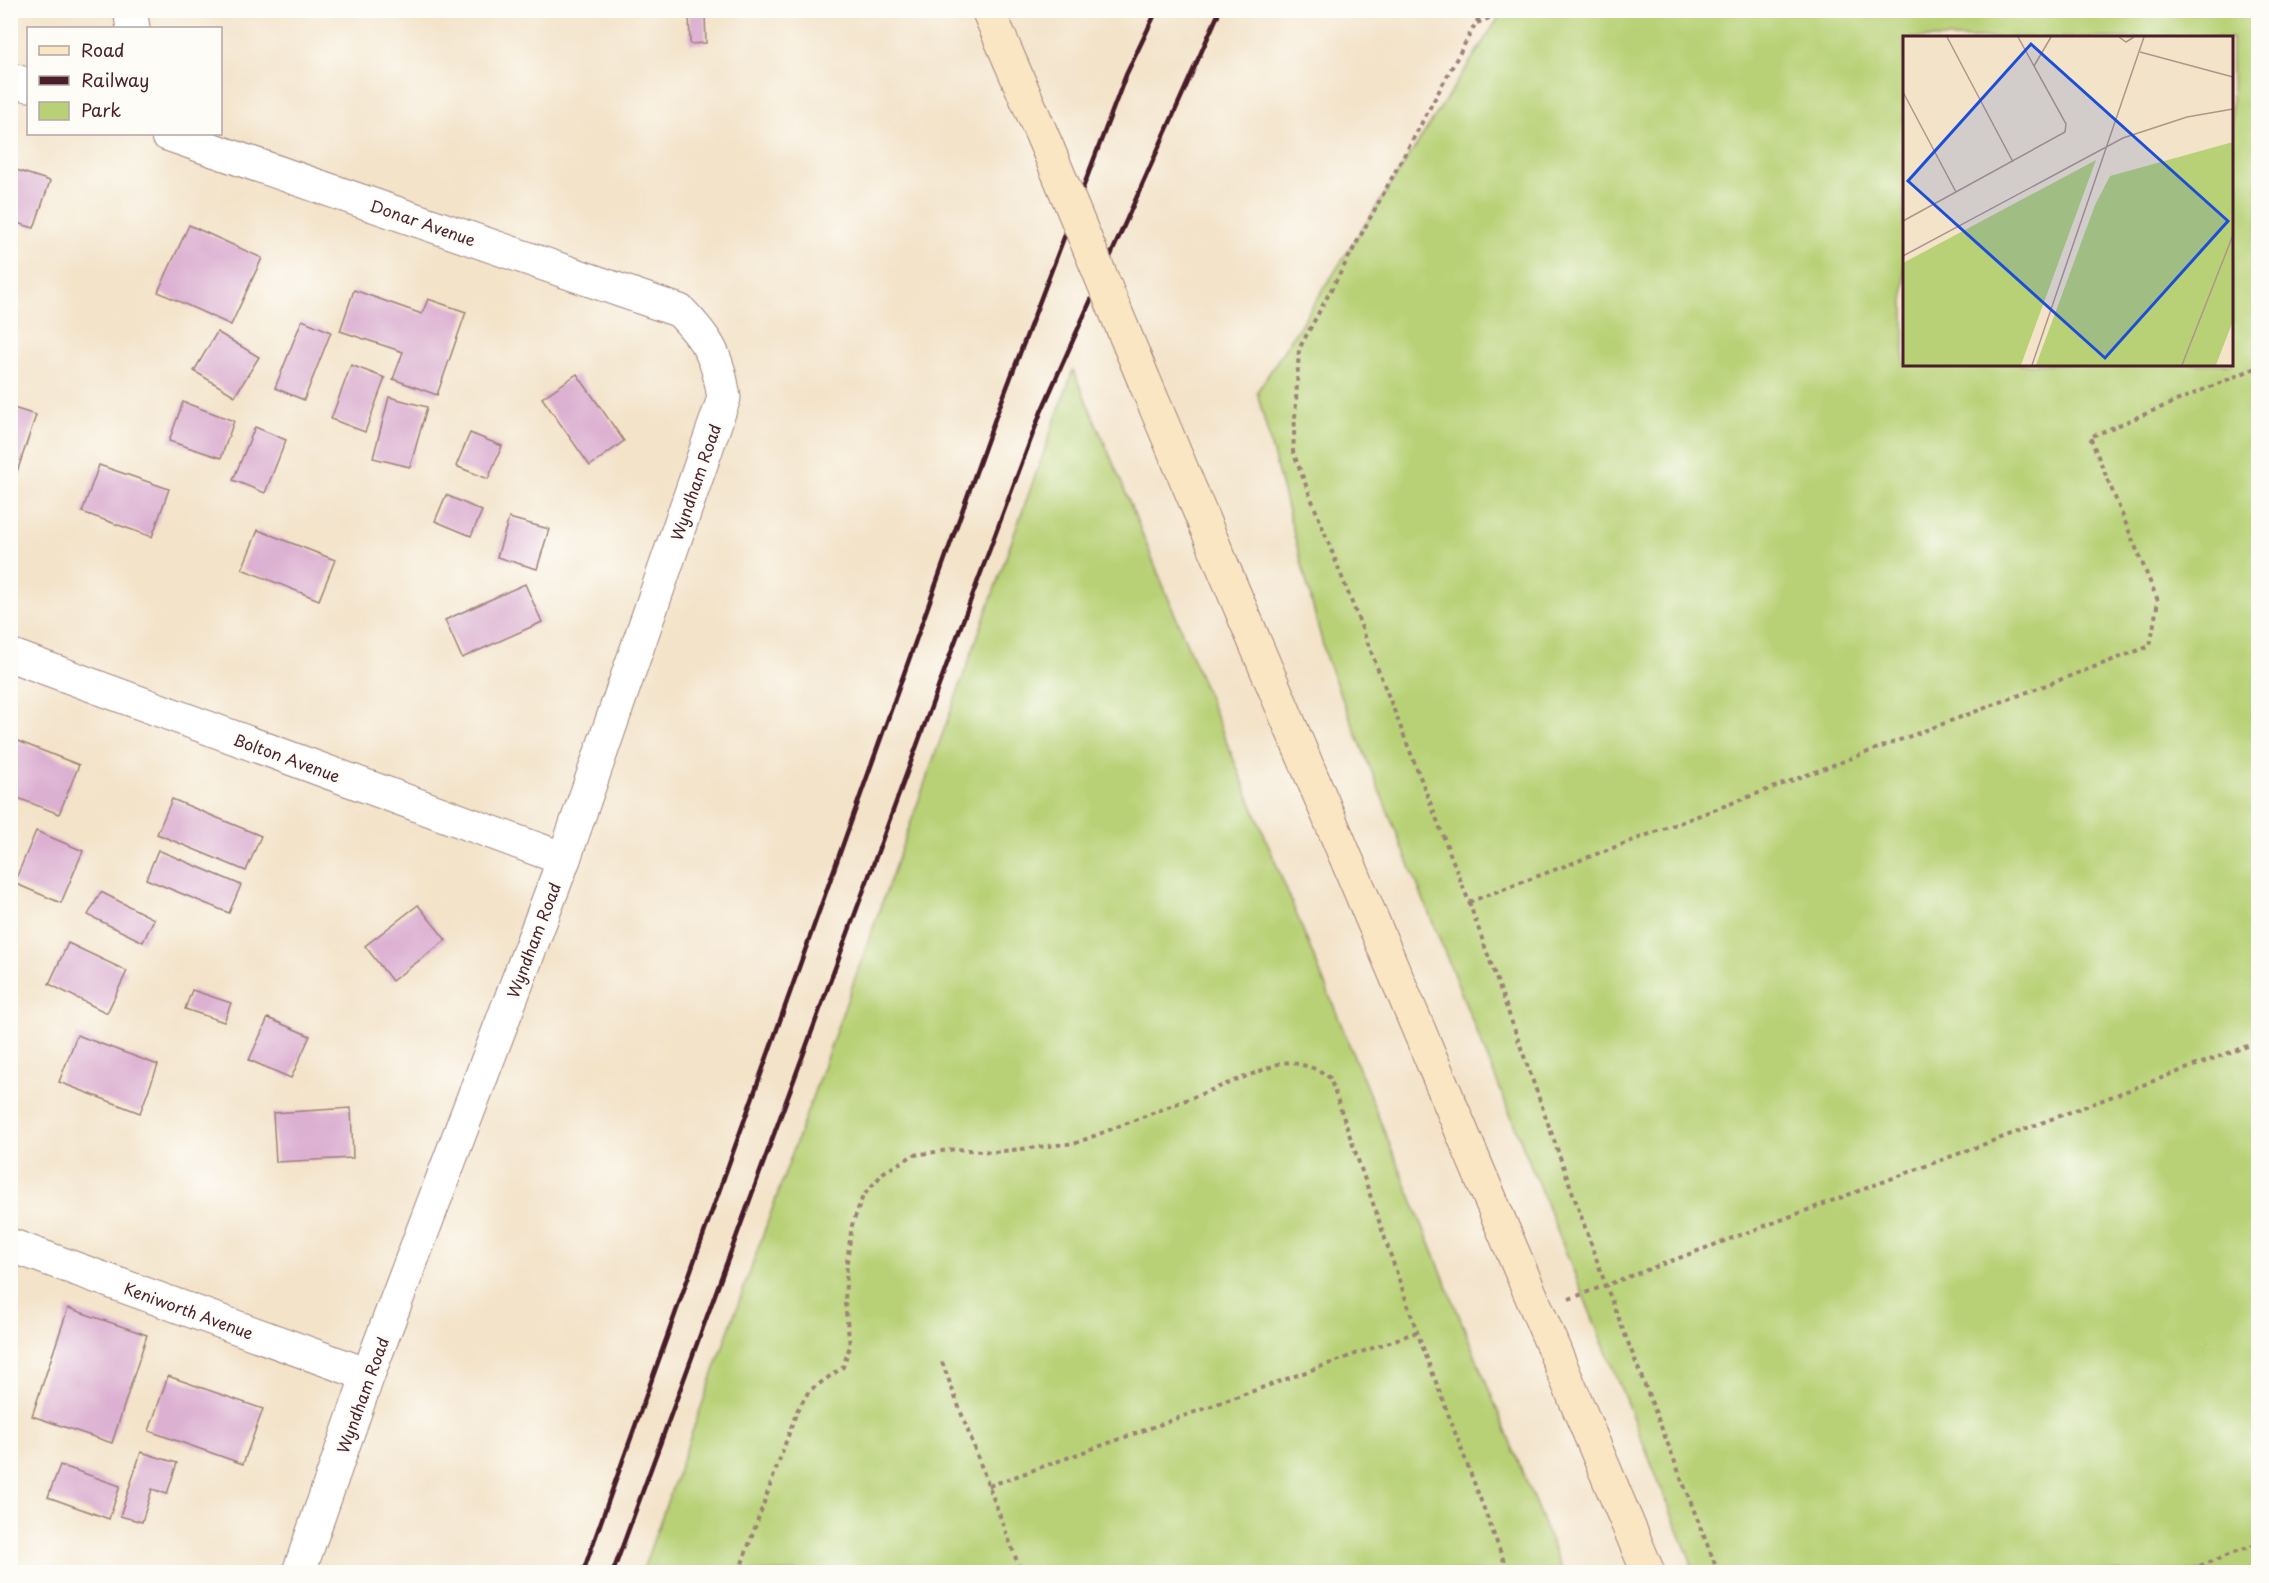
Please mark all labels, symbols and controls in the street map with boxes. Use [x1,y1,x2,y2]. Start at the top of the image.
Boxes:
legend [27,27,222,135]
text: Road [81,36,125,63]
inset map [1903,36,2233,366]
text: Railway [81,66,149,93]
text: Park [81,96,121,123]
street label: Donar Avenue [367,193,479,251]
street label: Wyndham Road [664,420,726,544]
street label: Bolton Avenue [230,727,344,788]
street label: Wyndham Road [500,879,566,1001]
street label: Keniworth Avenue [121,1275,257,1345]
street label: Wyndham Road [330,1334,394,1456]

